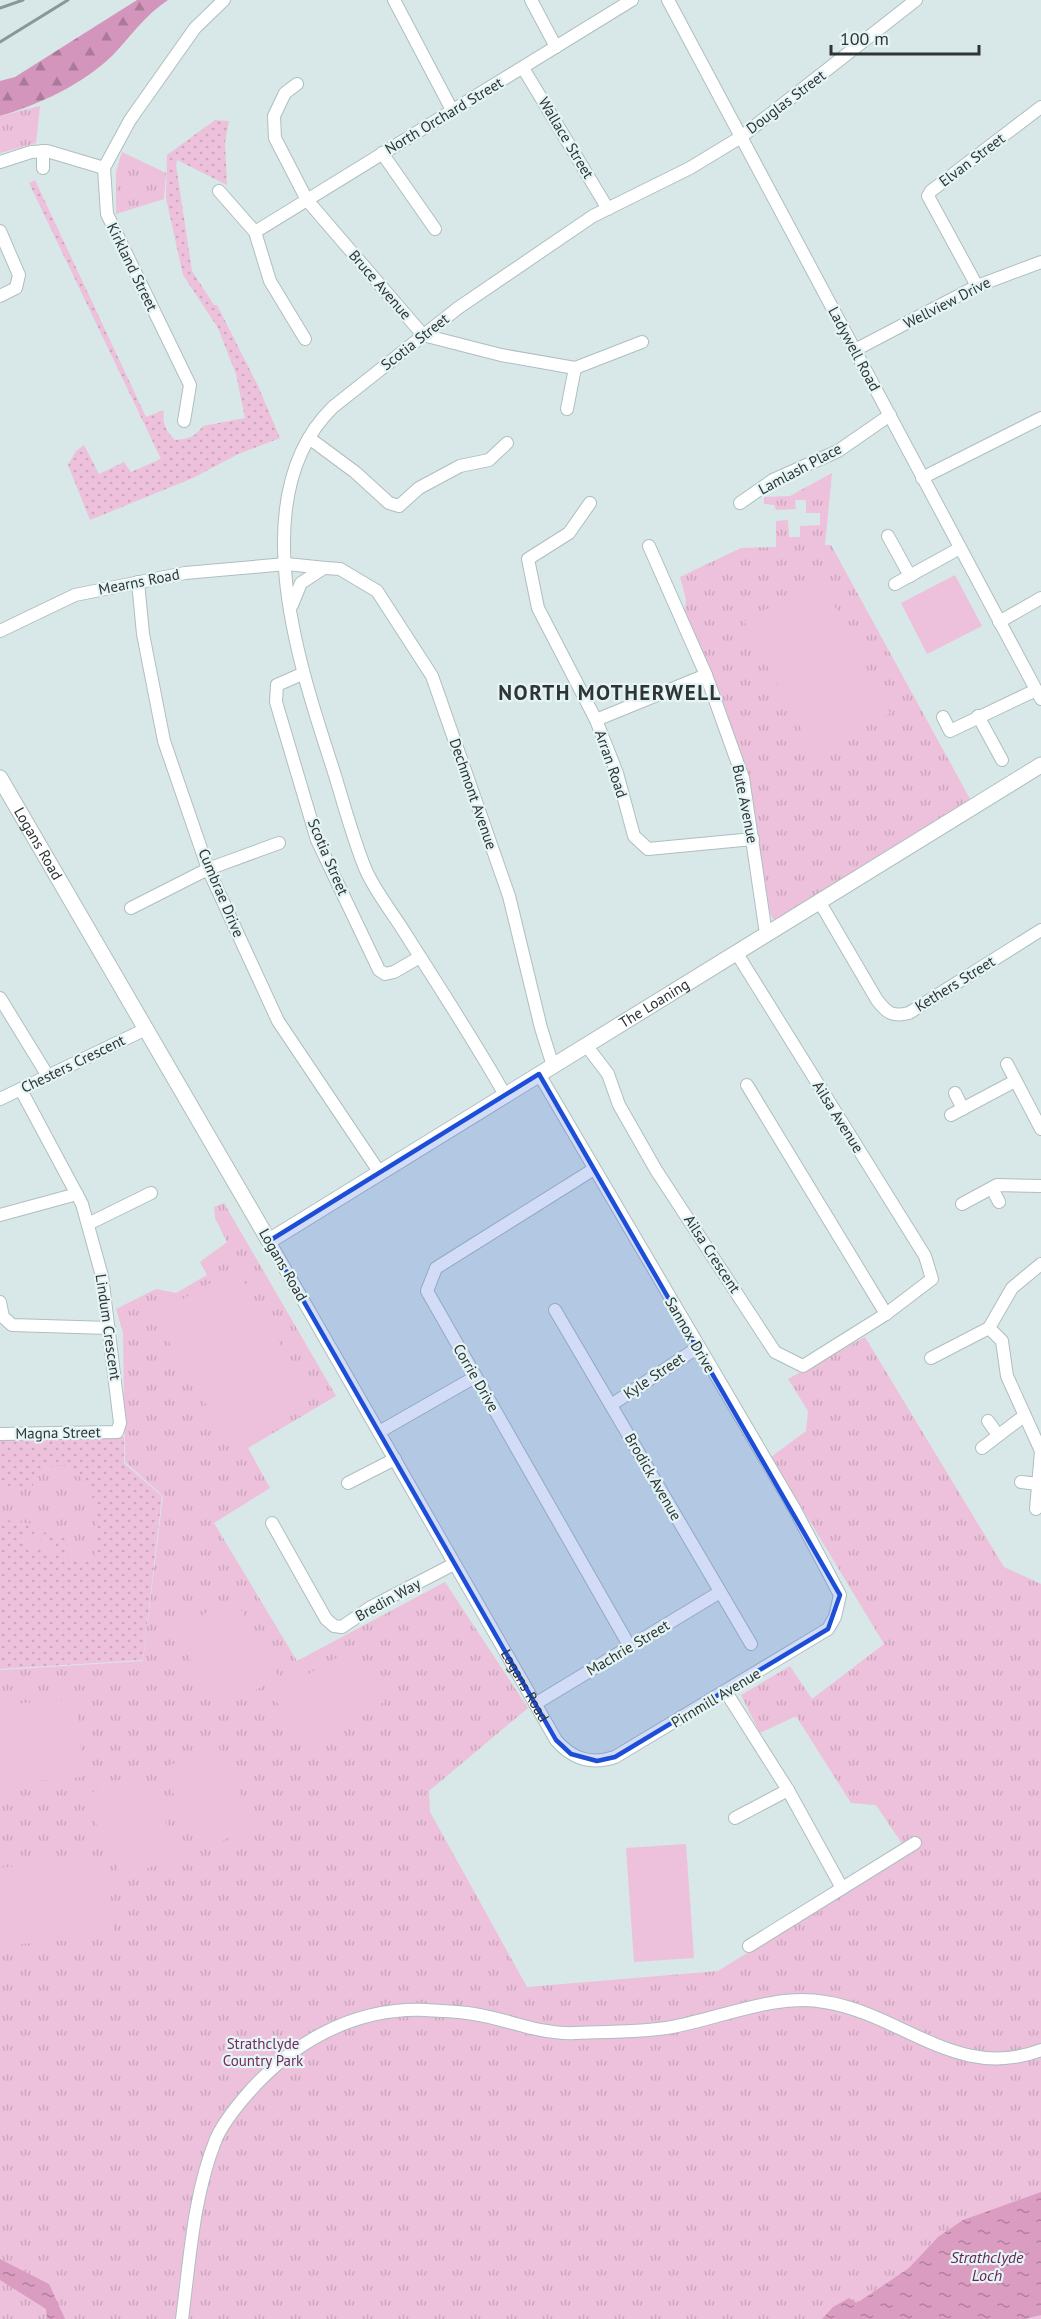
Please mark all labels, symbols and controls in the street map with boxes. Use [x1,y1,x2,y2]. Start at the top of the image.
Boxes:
scale bar [831,18,980,56]
text: 100 m [840,27,889,50]
street label: Douglas Street [742,66,829,138]
street label: North Orchard Street [381,73,506,158]
street label: Wallace Street [535,94,598,182]
street label: Elvan Street [935,129,1008,191]
street label: Kirkland Street [103,220,162,314]
street label: Bruce Avenue [345,246,416,323]
street label: Wellview Drive [900,272,993,333]
street label: Ladywell Road [824,303,885,394]
street label: Scotia Street [377,309,453,374]
street label: Lamlash Place [755,439,845,498]
street label: Mearns Road [97,564,181,599]
district label: NORTH MOTHERWELL [498,679,722,706]
street label: Arran Road [591,727,632,800]
street label: Dechmont Avenue [446,736,501,852]
street label: Bute Avenue [729,763,762,845]
street label: Logans Road [10,804,67,883]
street label: Scotia Street [304,816,353,898]
street label: Cumbrae Drive [194,846,249,940]
street label: Kethers Street [911,951,998,1016]
street label: The Loaning [615,974,693,1032]
street label: Chesters Crescent [18,1030,128,1097]
street label: Ailsa Avenue [809,1077,868,1156]
street label: Ailsa Crescent [680,1211,745,1296]
street label: Logans Road [255,1225,312,1304]
street label: Lindum Crescent [92,1273,125,1381]
street label: Sannox Drive [661,1293,720,1376]
street label: Corrie Drive [449,1340,504,1415]
street label: Kyle Street [620,1348,688,1403]
street label: Magna Street [15,1422,101,1443]
street label: Brodick Avenue [621,1430,686,1524]
street label: Bredin Way [352,1574,424,1625]
street label: Machrie Street [583,1615,673,1680]
street label: Logans Road [497,1646,554,1725]
street label: Pirnmill Avenue [668,1663,764,1732]
park label: Strathclyde Country Park [223,2034,304,2070]
water label: Strathclyde Loch [951,2247,1024,2285]

